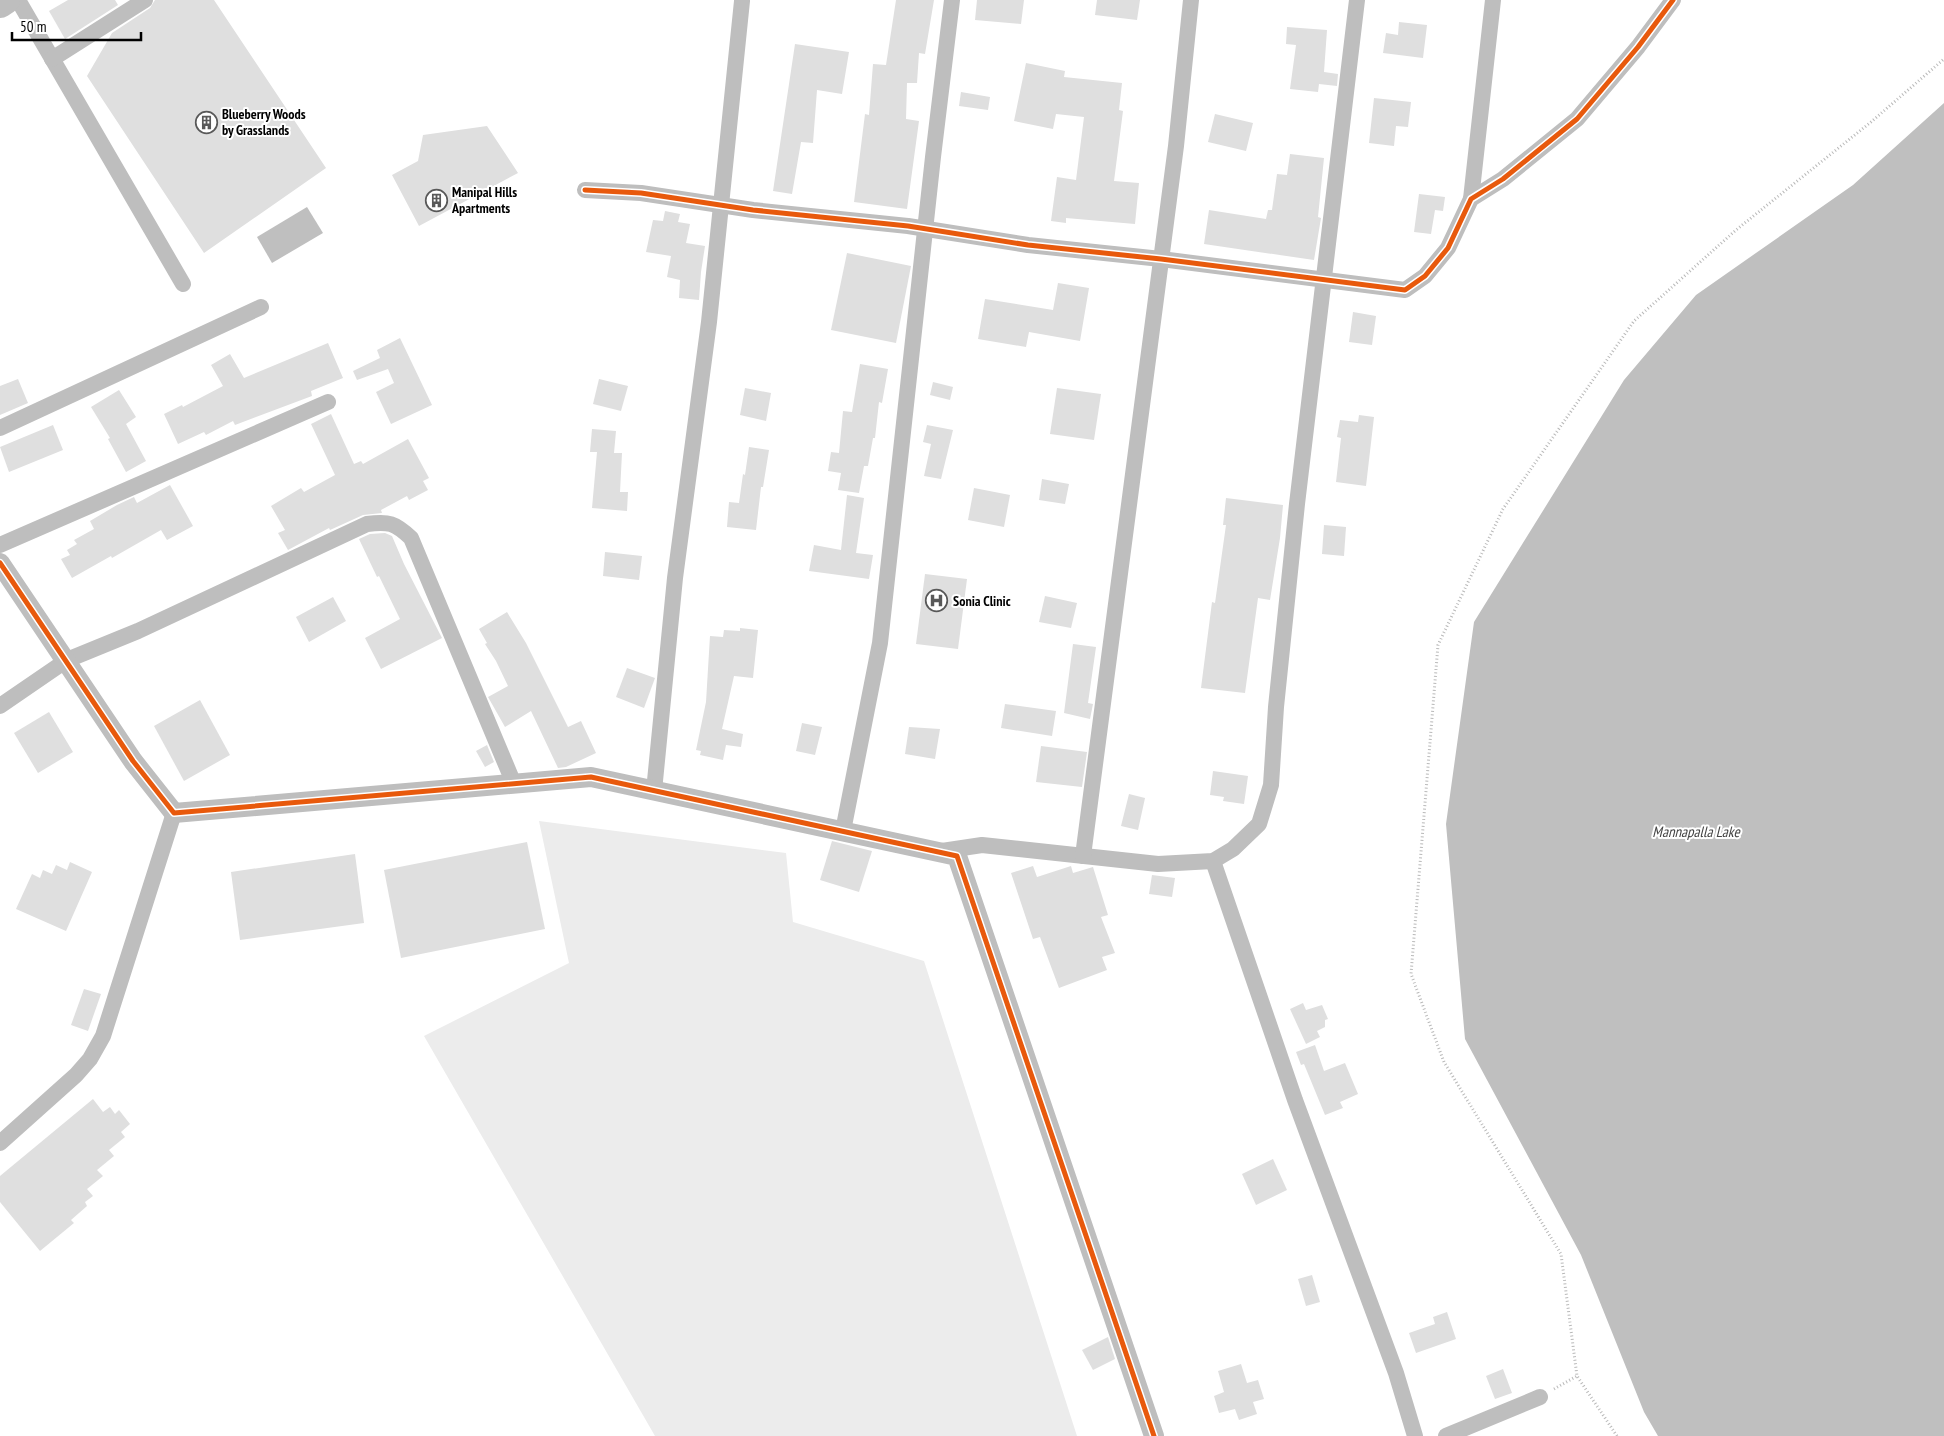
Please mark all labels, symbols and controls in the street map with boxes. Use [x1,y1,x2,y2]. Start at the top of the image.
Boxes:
scale bar [12,10,141,42]
text: 50 m [20,17,46,36]
place label: Blueberry Woods by Grasslands [222,105,306,139]
building icon: Blueberry Woods by Grasslands [194,110,218,134]
place label: Manipal Hills Apartments [451,183,517,217]
building icon: Manipal Hills Apartments [424,188,448,212]
hospital icon: Sonia Clinic [925,589,949,613]
place label: Sonia Clinic [953,592,1011,610]
water label: Mannapalla Lake [1652,822,1740,841]

